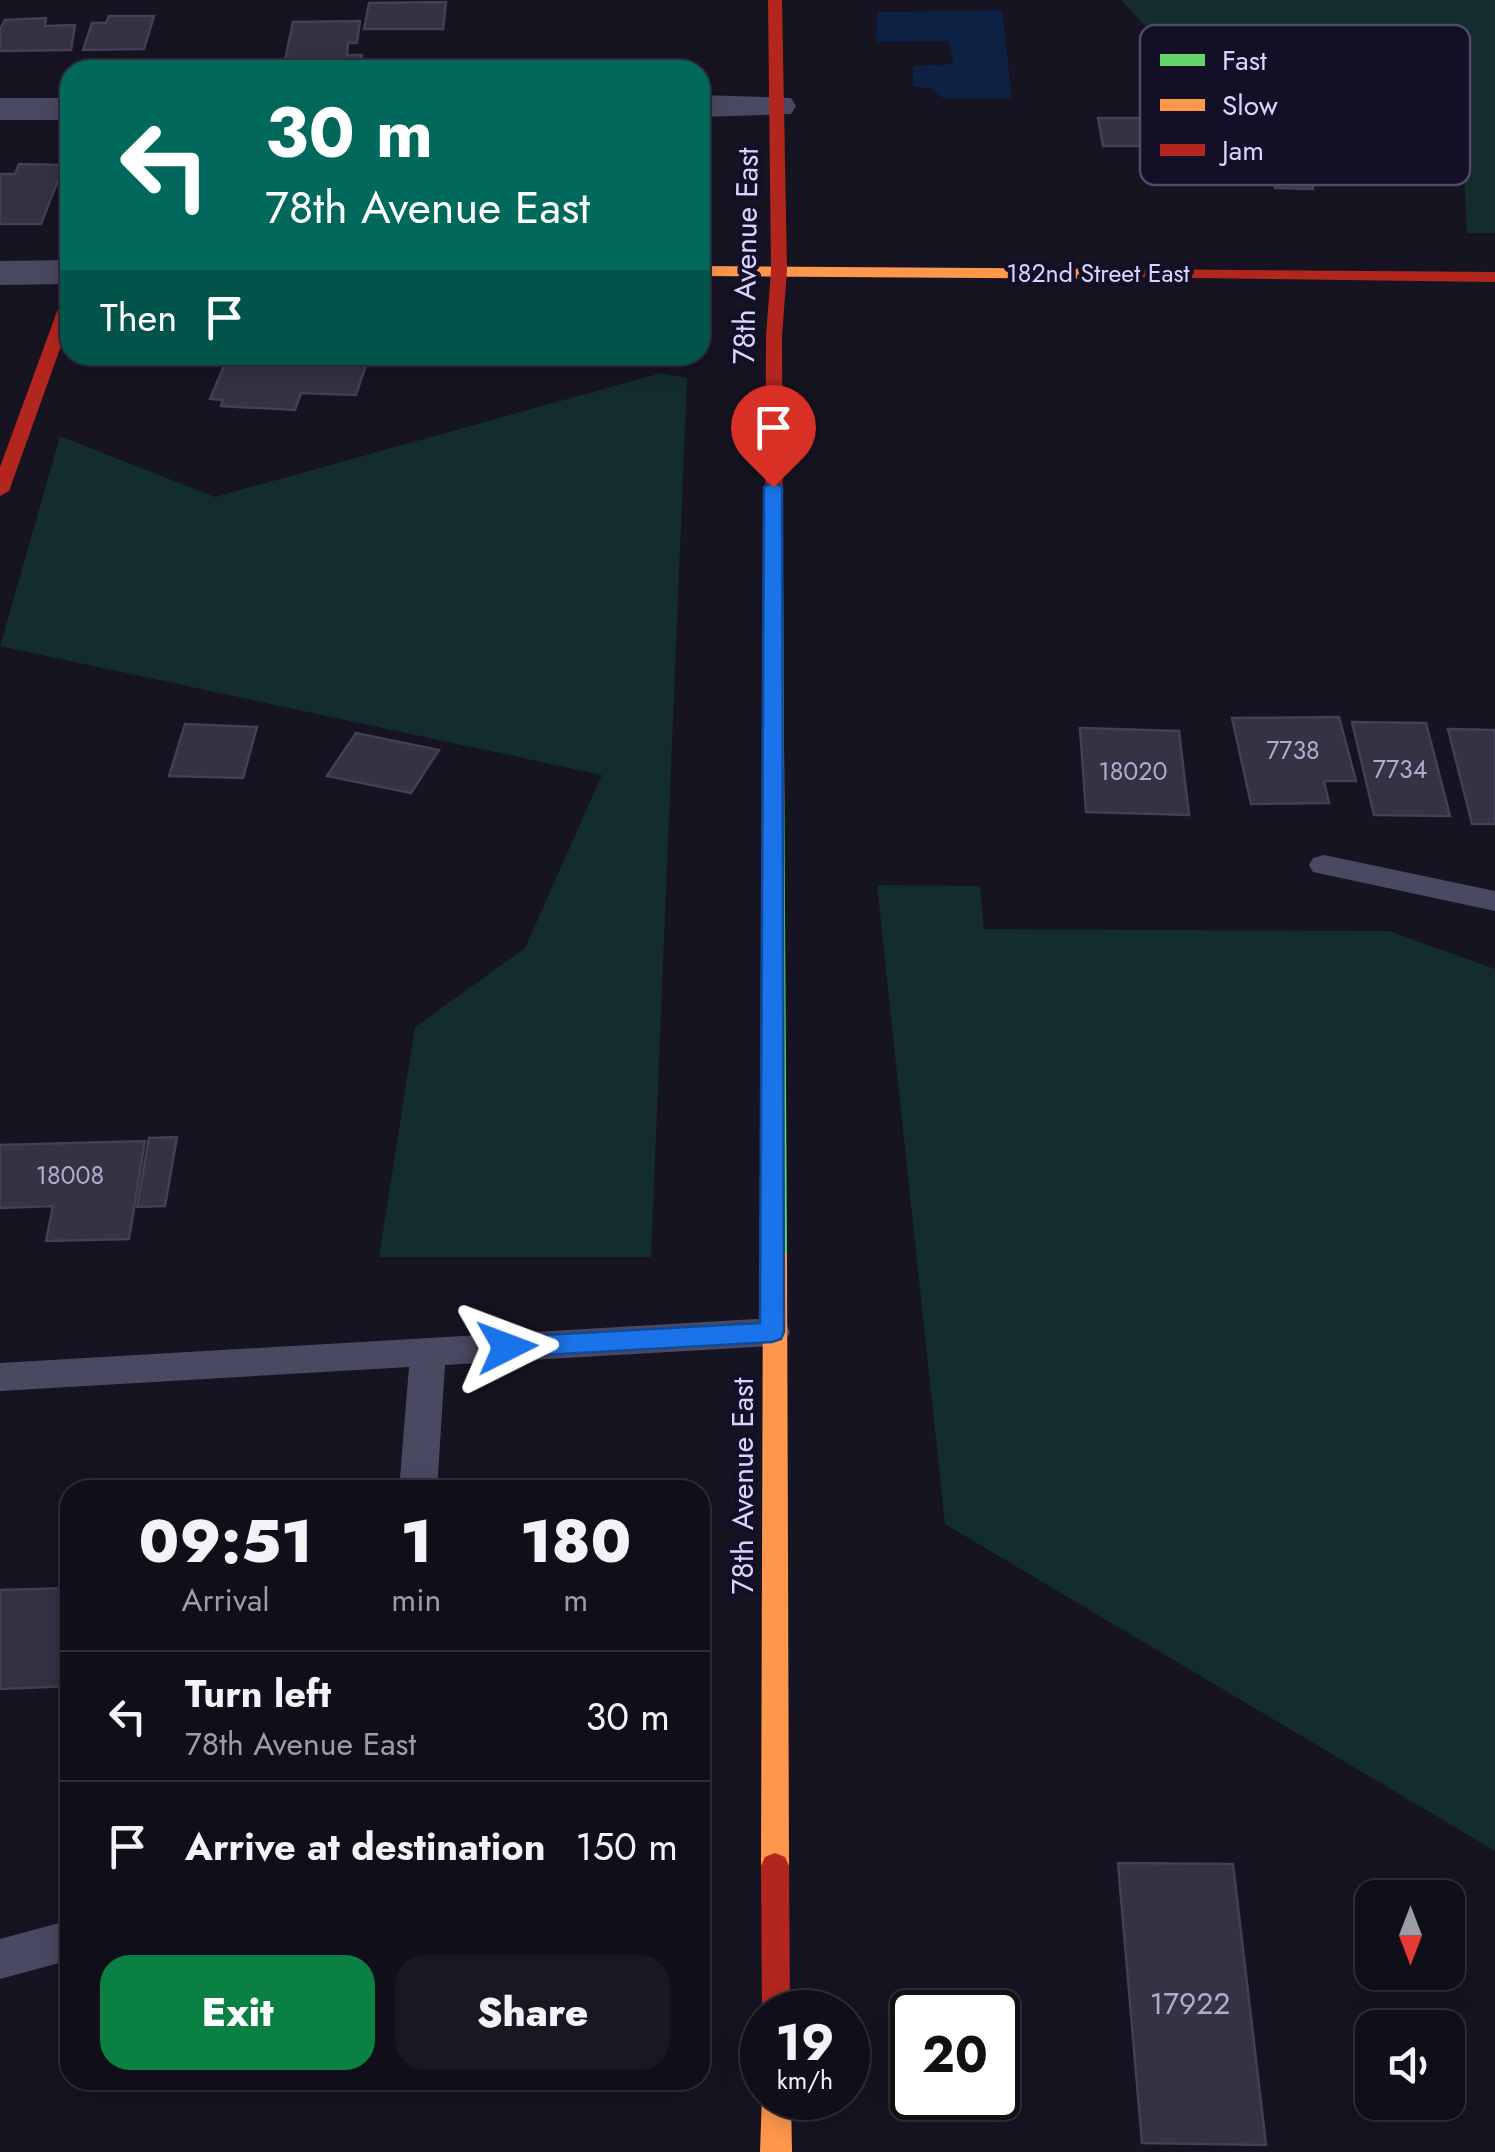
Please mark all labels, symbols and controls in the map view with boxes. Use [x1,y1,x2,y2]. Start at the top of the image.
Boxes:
legend [1140,25,1470,185]
text: Fast [1222,40,1267,81]
text: 30 m [265,82,433,183]
text: Slow [1222,85,1278,126]
icon: left [100,100,230,230]
text: Jam [1218,130,1264,171]
street label: 78th Avenue East [722,146,769,365]
text: 78th Avenue East [265,175,590,240]
street label: 182nd Street East [1006,255,1190,291]
text: Then [100,290,177,345]
icon: arrive [197,290,252,345]
pin [731,385,816,488]
icon: arrive [746,400,801,455]
house number: 7738 [1266,732,1320,768]
house number: 7734 [1373,751,1427,787]
house number: 18020 [1098,753,1168,789]
house number: 18008 [36,1157,104,1193]
position arrow [455,1295,559,1399]
street label: 78th Avenue East [721,1377,764,1594]
text: 09:51 [139,1498,313,1585]
text: 1 [400,1498,432,1585]
text: 180 [520,1498,631,1585]
text: Arrival [182,1577,270,1623]
text: min [391,1577,441,1623]
text: m [563,1577,588,1623]
text: Turn left [185,1666,331,1721]
icon: left [100,1689,155,1744]
text: 30 m [585,1689,670,1744]
text: 78th Avenue East [185,1721,416,1767]
icon: arrive [100,1819,155,1874]
text: Arrive at destination [185,1819,546,1874]
text: 150 m [576,1819,678,1874]
north arrow [1355,1880,1465,1990]
map controls [1355,1880,1465,2120]
button: Exit [100,1955,375,2070]
button: Share [395,1955,670,2070]
house number: 17922 [1150,1982,1230,2025]
speed limit sign: 20 [890,1990,1020,2120]
text: 19 [776,2006,834,2079]
button: sound [1355,2010,1465,2120]
text: km/h [777,2062,833,2098]

